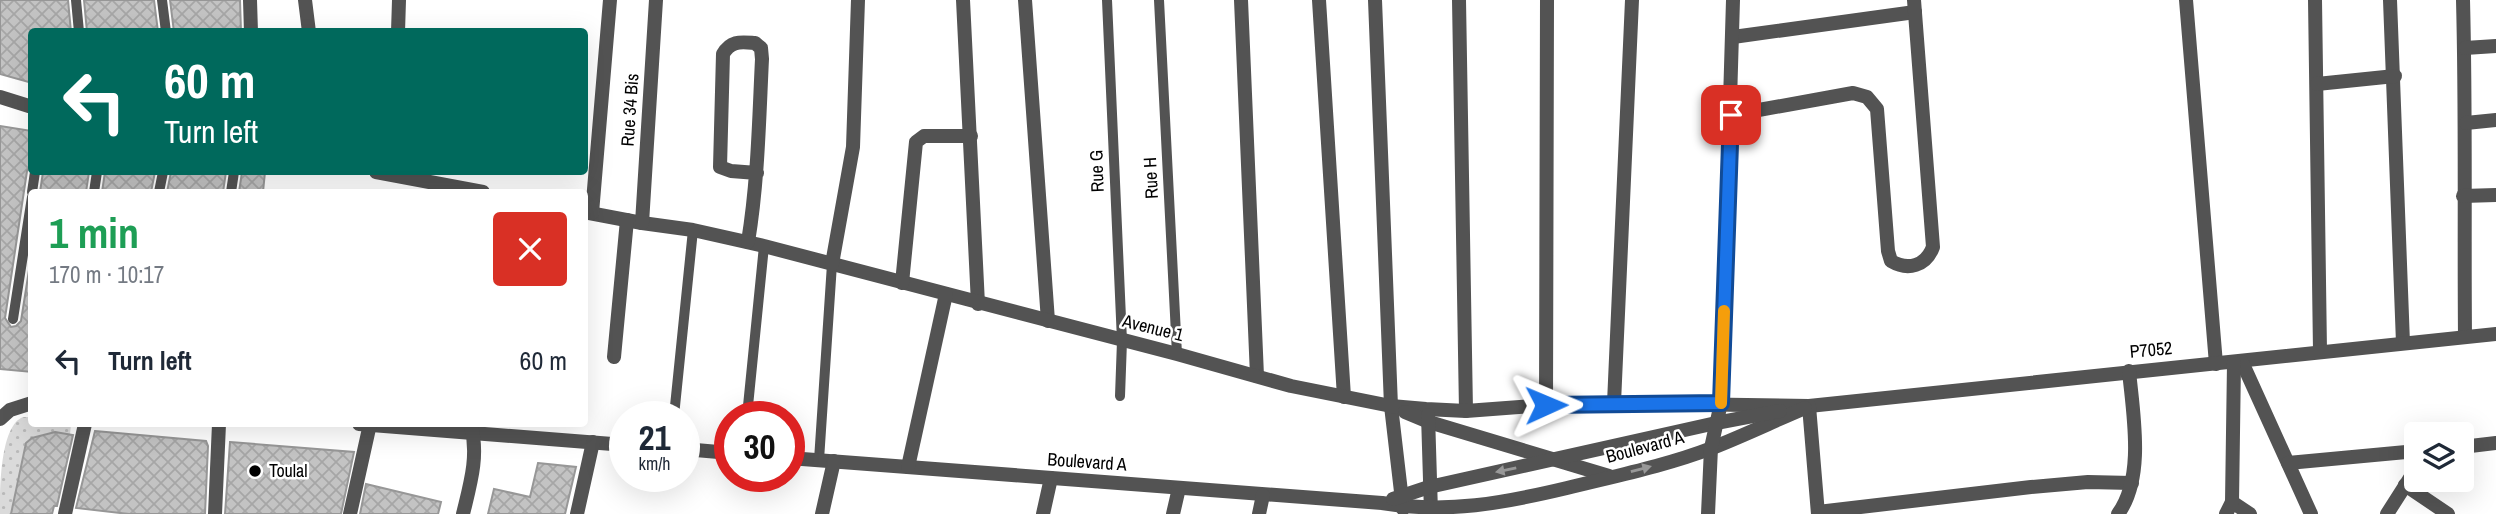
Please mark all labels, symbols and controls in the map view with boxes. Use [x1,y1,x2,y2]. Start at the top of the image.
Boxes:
text: 60 m [164,47,256,113]
icon: left [49,56,140,147]
street label: Rue 34 Bis [614,73,645,147]
pin [1701,85,1761,145]
icon: arrive [1712,96,1750,134]
text: Turn left [164,110,258,153]
street label: Rue G [1083,149,1110,193]
street label: Rue H [1137,156,1164,200]
text: 1 min [49,205,139,261]
button: close [493,212,567,286]
text: 170 m · 10:17 [49,259,164,290]
street label: Avenue 1 [1119,308,1187,347]
street label: P7052 [2129,335,2173,364]
icon: left [49,342,87,380]
text: Turn left [108,343,192,378]
text: 60 m [520,343,567,378]
position arrow [1509,368,1583,442]
speed limit sign: 30 [714,401,805,492]
text: 21 [639,414,670,461]
map controls [2404,422,2474,492]
button: layers [2404,422,2474,492]
street label: Boulevard A [1603,424,1687,469]
street label: Boulevard A [1046,446,1128,477]
text: km/h [639,451,671,476]
place label: Toulal [269,458,308,483]
marker: Toulal [247,463,263,479]
one-way arrow [1630,463,1652,474]
one-way arrow [1495,465,1517,476]

